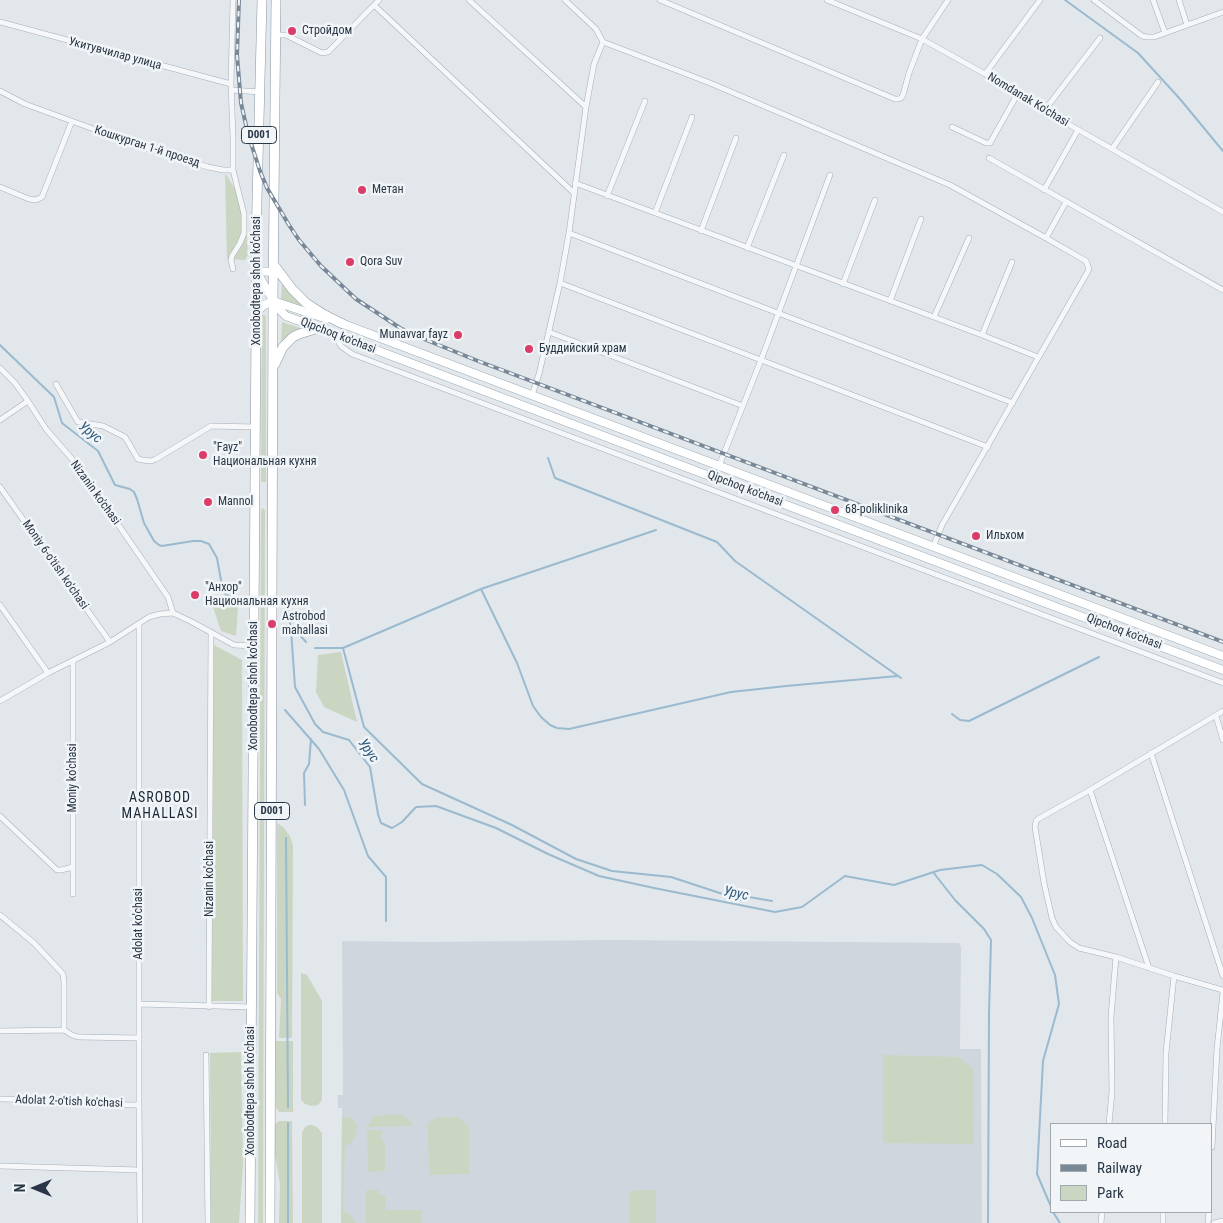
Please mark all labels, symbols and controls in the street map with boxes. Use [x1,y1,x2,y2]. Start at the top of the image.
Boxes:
place label: Стройдом [302,24,352,38]
marker: Стройдом [286,25,298,37]
street label: Укитувчилар улица [67,35,163,73]
street label: Nomdanak Ko'chasi [985,70,1071,130]
street label: Кошкурган 1-й проезд [92,123,202,171]
road number: D001 [242,126,276,144]
place label: Метан [372,183,403,197]
marker: Метан [356,184,368,196]
street label: Xonobodtepa shoh ko'chasi [250,216,264,346]
place label: Qora Suv [360,255,402,269]
marker: Qora Suv [344,256,356,268]
street label: Qipchoq ko'chasi [298,315,378,357]
place label: Munavvar fayz [380,328,448,342]
marker: Munavvar fayz [452,329,464,341]
place label: Буддийский храм [539,342,626,356]
marker: Буддийский храм [523,343,535,355]
water label: Урус [75,419,105,447]
place label: "Fayz" Национальная кухня [213,441,317,469]
marker: "Fayz" Национальная кухня [197,449,209,461]
street label: Nizanin ko'chasi [67,458,123,528]
street label: Qipchoq ko'chasi [705,468,785,510]
place label: Mannol [218,495,253,509]
marker: Mannol [202,496,214,508]
place label: 68-poliklinika [845,503,908,517]
marker: 68-poliklinika [829,504,841,516]
street label: Moniy 6-o'tish ko'chasi [19,518,91,612]
place label: Ильхом [986,529,1024,543]
marker: Ильхом [970,530,982,542]
place label: "Анхор" Национальная кухня [205,581,309,609]
marker: "Анхор" Национальная кухня [189,589,201,601]
place label: Astrobod mahallasi [282,610,328,638]
street label: Qipchoq ko'chasi [1084,611,1164,653]
marker: Astrobod mahallasi [266,618,278,630]
street label: Xonobodtepa shoh ko'chasi [247,621,261,751]
water label: Урус [354,736,382,766]
street label: Moniy ko'chasi [66,743,80,813]
district label: ASROBOD MAHALLASI [120,790,200,822]
road number: D001 [254,802,290,819]
street label: Nizanin ko'chasi [203,841,217,917]
water label: Урус [722,883,750,905]
street label: Adolat ko'chasi [132,888,146,960]
street label: Xonobodtepa shoh ko'chasi [244,1026,258,1156]
street label: Adolat 2-o'tish ko'chasi [15,1093,123,1111]
legend [1050,1123,1213,1213]
text: Road [1097,1134,1127,1152]
text: Railway [1097,1159,1142,1177]
north arrow [10,1163,60,1213]
text: N [12,1184,28,1192]
text: Park [1097,1184,1124,1202]

